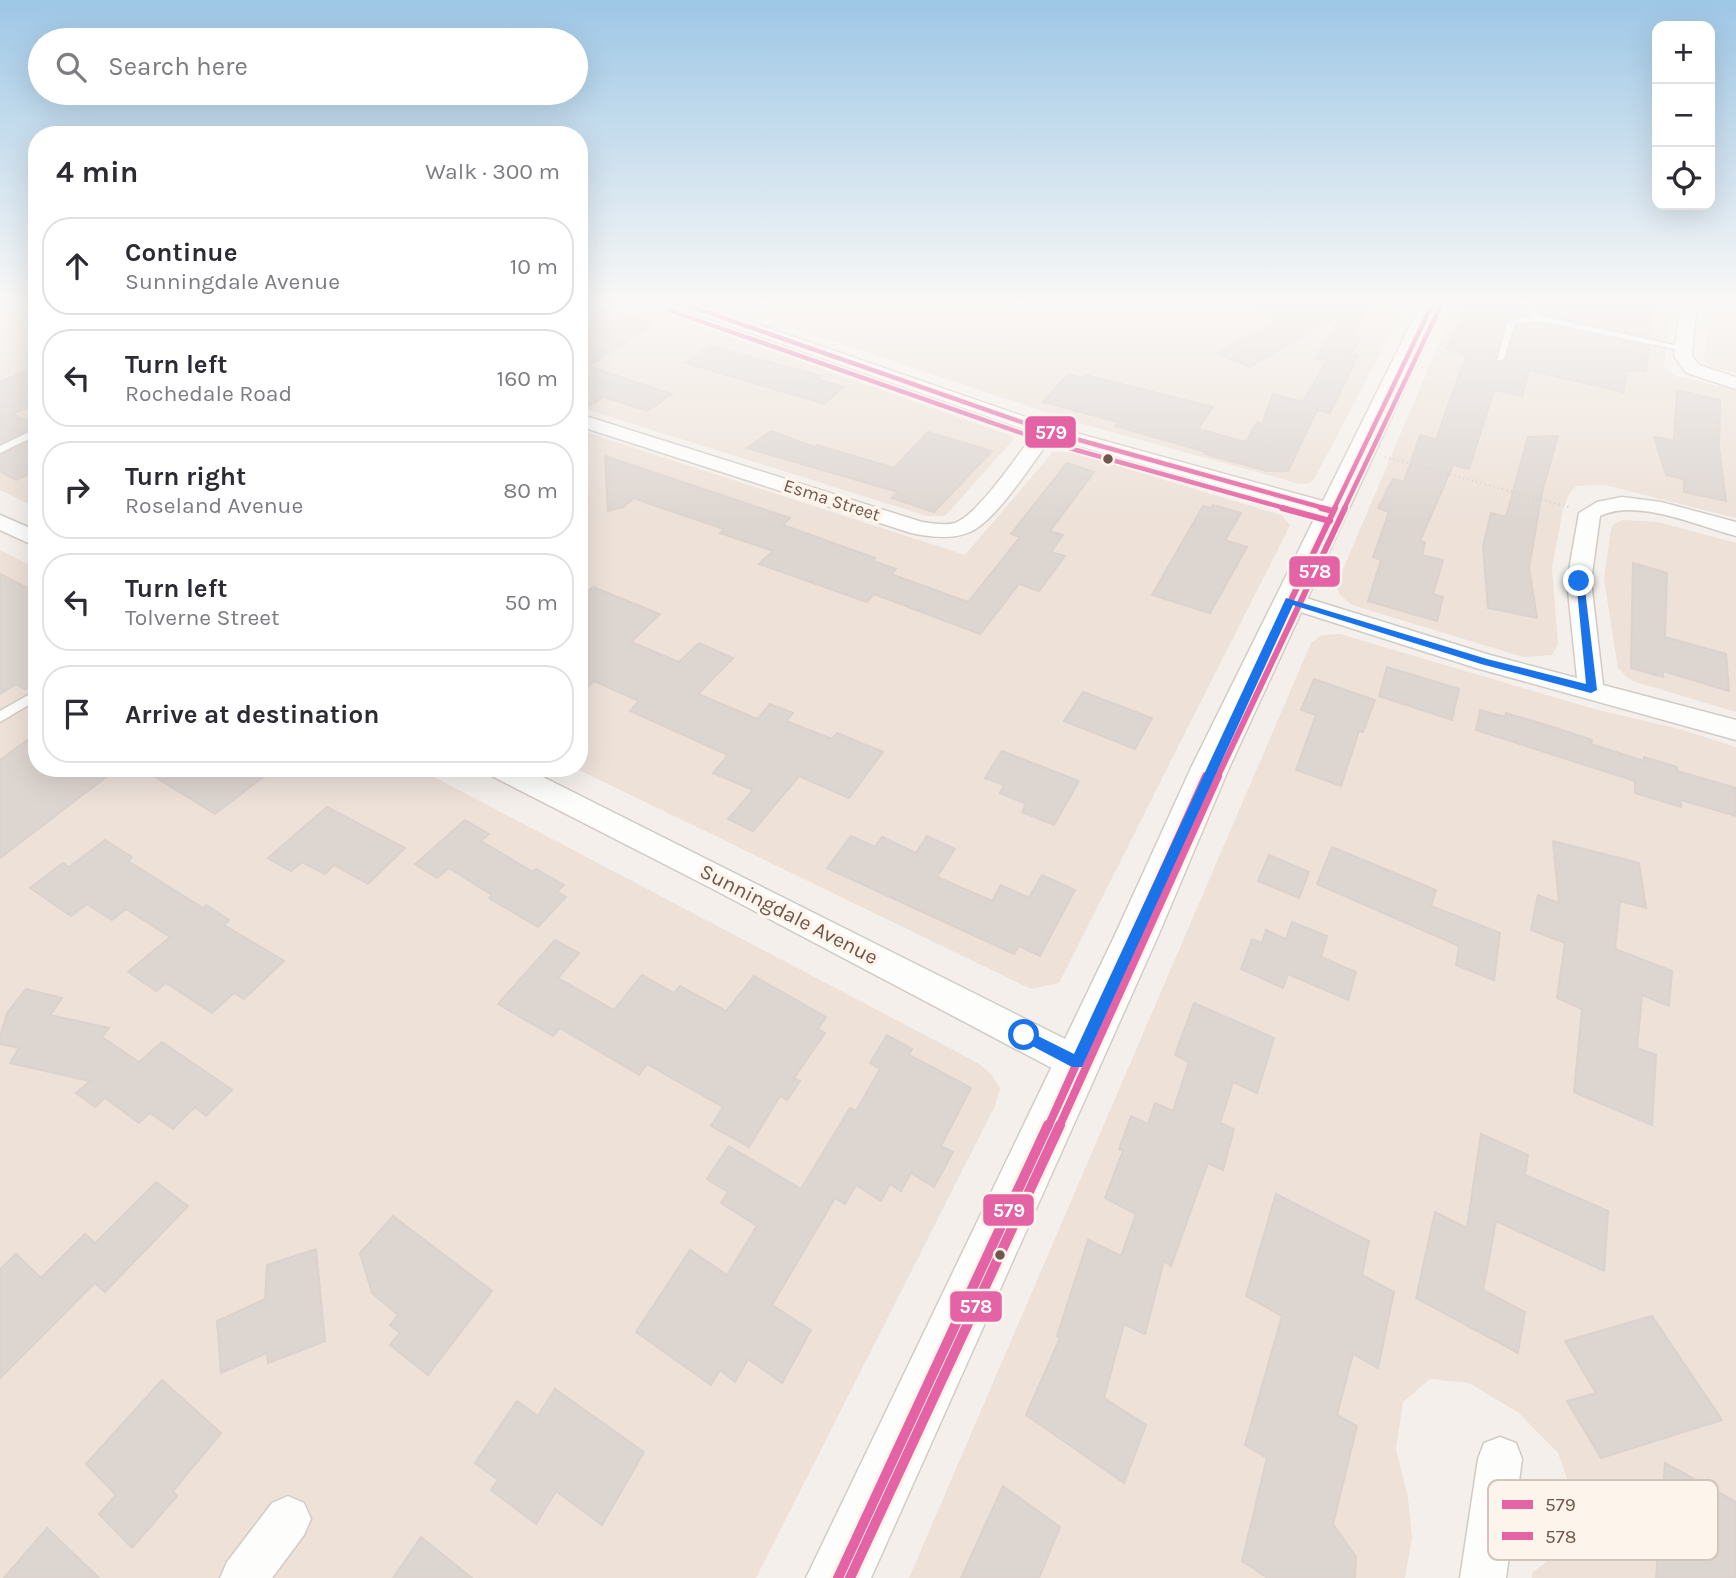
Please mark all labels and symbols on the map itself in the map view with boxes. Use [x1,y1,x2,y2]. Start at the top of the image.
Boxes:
line badge: 579 [1024,415,1077,449]
text: 579 [1035,422,1067,444]
unlabelled marker [1101,452,1115,466]
street label: Esma Street [781,474,883,526]
line badge: 578 [1288,555,1341,588]
text: 578 [1299,561,1331,583]
route end [1563,565,1594,596]
street label: Sunningdale Avenue [696,859,882,969]
route start [1008,1019,1039,1050]
line badge: 579 [982,1193,1035,1227]
text: 579 [993,1200,1025,1222]
unlabelled marker [993,1248,1007,1262]
line badge: 578 [949,1290,1003,1323]
text: 578 [960,1296,992,1318]
legend [1488,1480,1718,1560]
text: 579 [1545,1494,1576,1516]
text: 578 [1545,1526,1576,1548]

